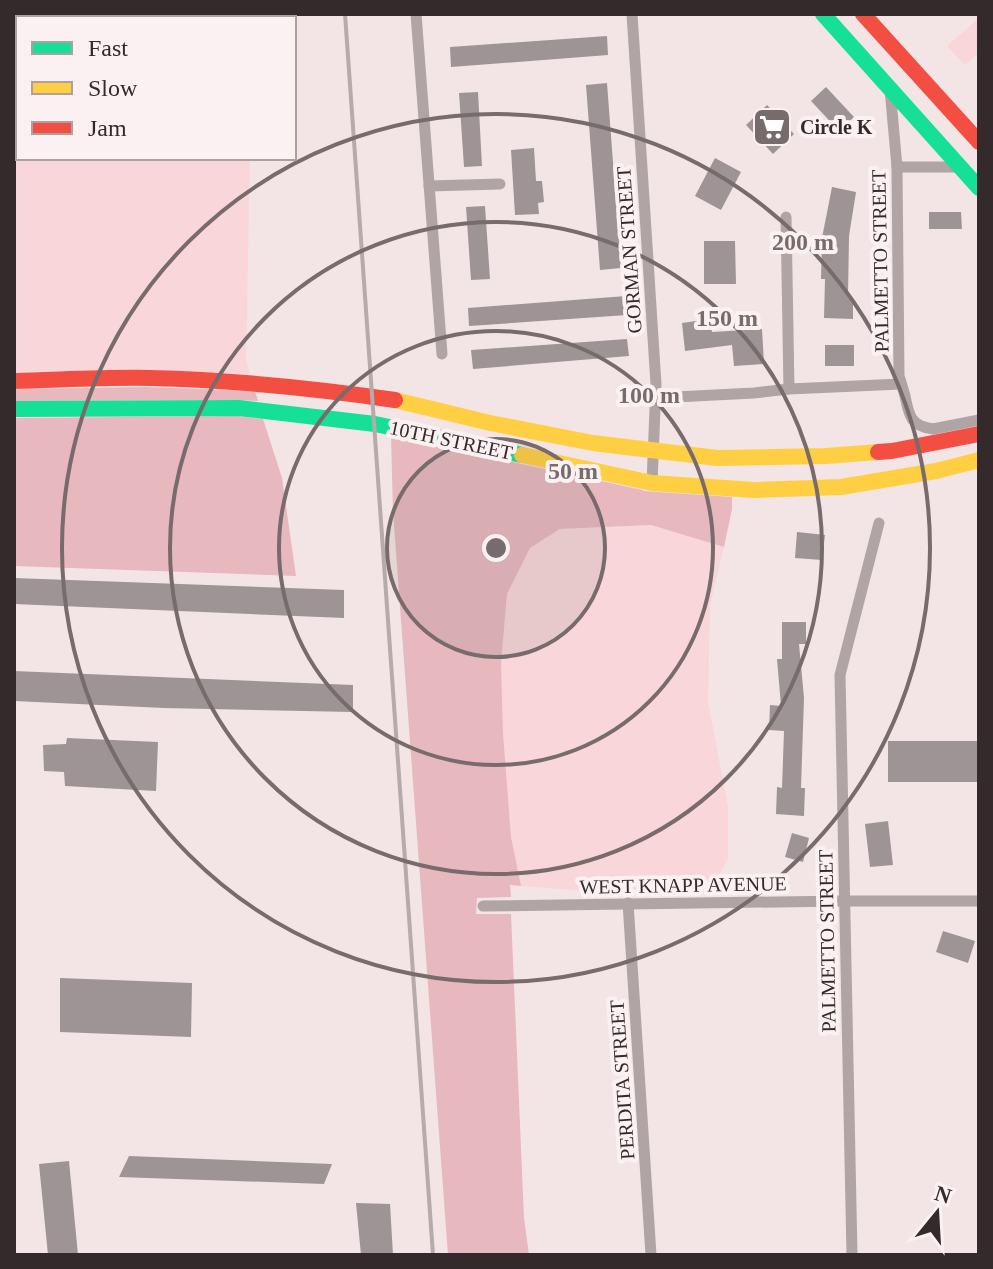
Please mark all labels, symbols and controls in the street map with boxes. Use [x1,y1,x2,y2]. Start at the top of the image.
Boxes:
legend [16,16,296,160]
text: Fast [88,35,128,61]
text: Slow [88,75,138,101]
supermarket icon: Circle K [751,106,793,148]
text: Jam [88,115,127,141]
place label: Circle K [800,116,873,138]
street label: GORMAN STREET [612,166,646,334]
street label: PALMETTO STREET [867,169,893,353]
text: 200 m [772,229,834,255]
text: 150 m [696,305,758,331]
text: 100 m [618,382,680,408]
street label: 10TH STREET [388,416,514,464]
text: 50 m [548,458,598,484]
centre of rings [482,534,510,562]
street label: PALMETTO STREET [814,849,840,1033]
street label: WEST KNAPP AVENUE [579,872,787,898]
street label: PERDITA STREET [605,999,639,1161]
north arrow [897,1173,977,1253]
text: N [932,1180,955,1209]

